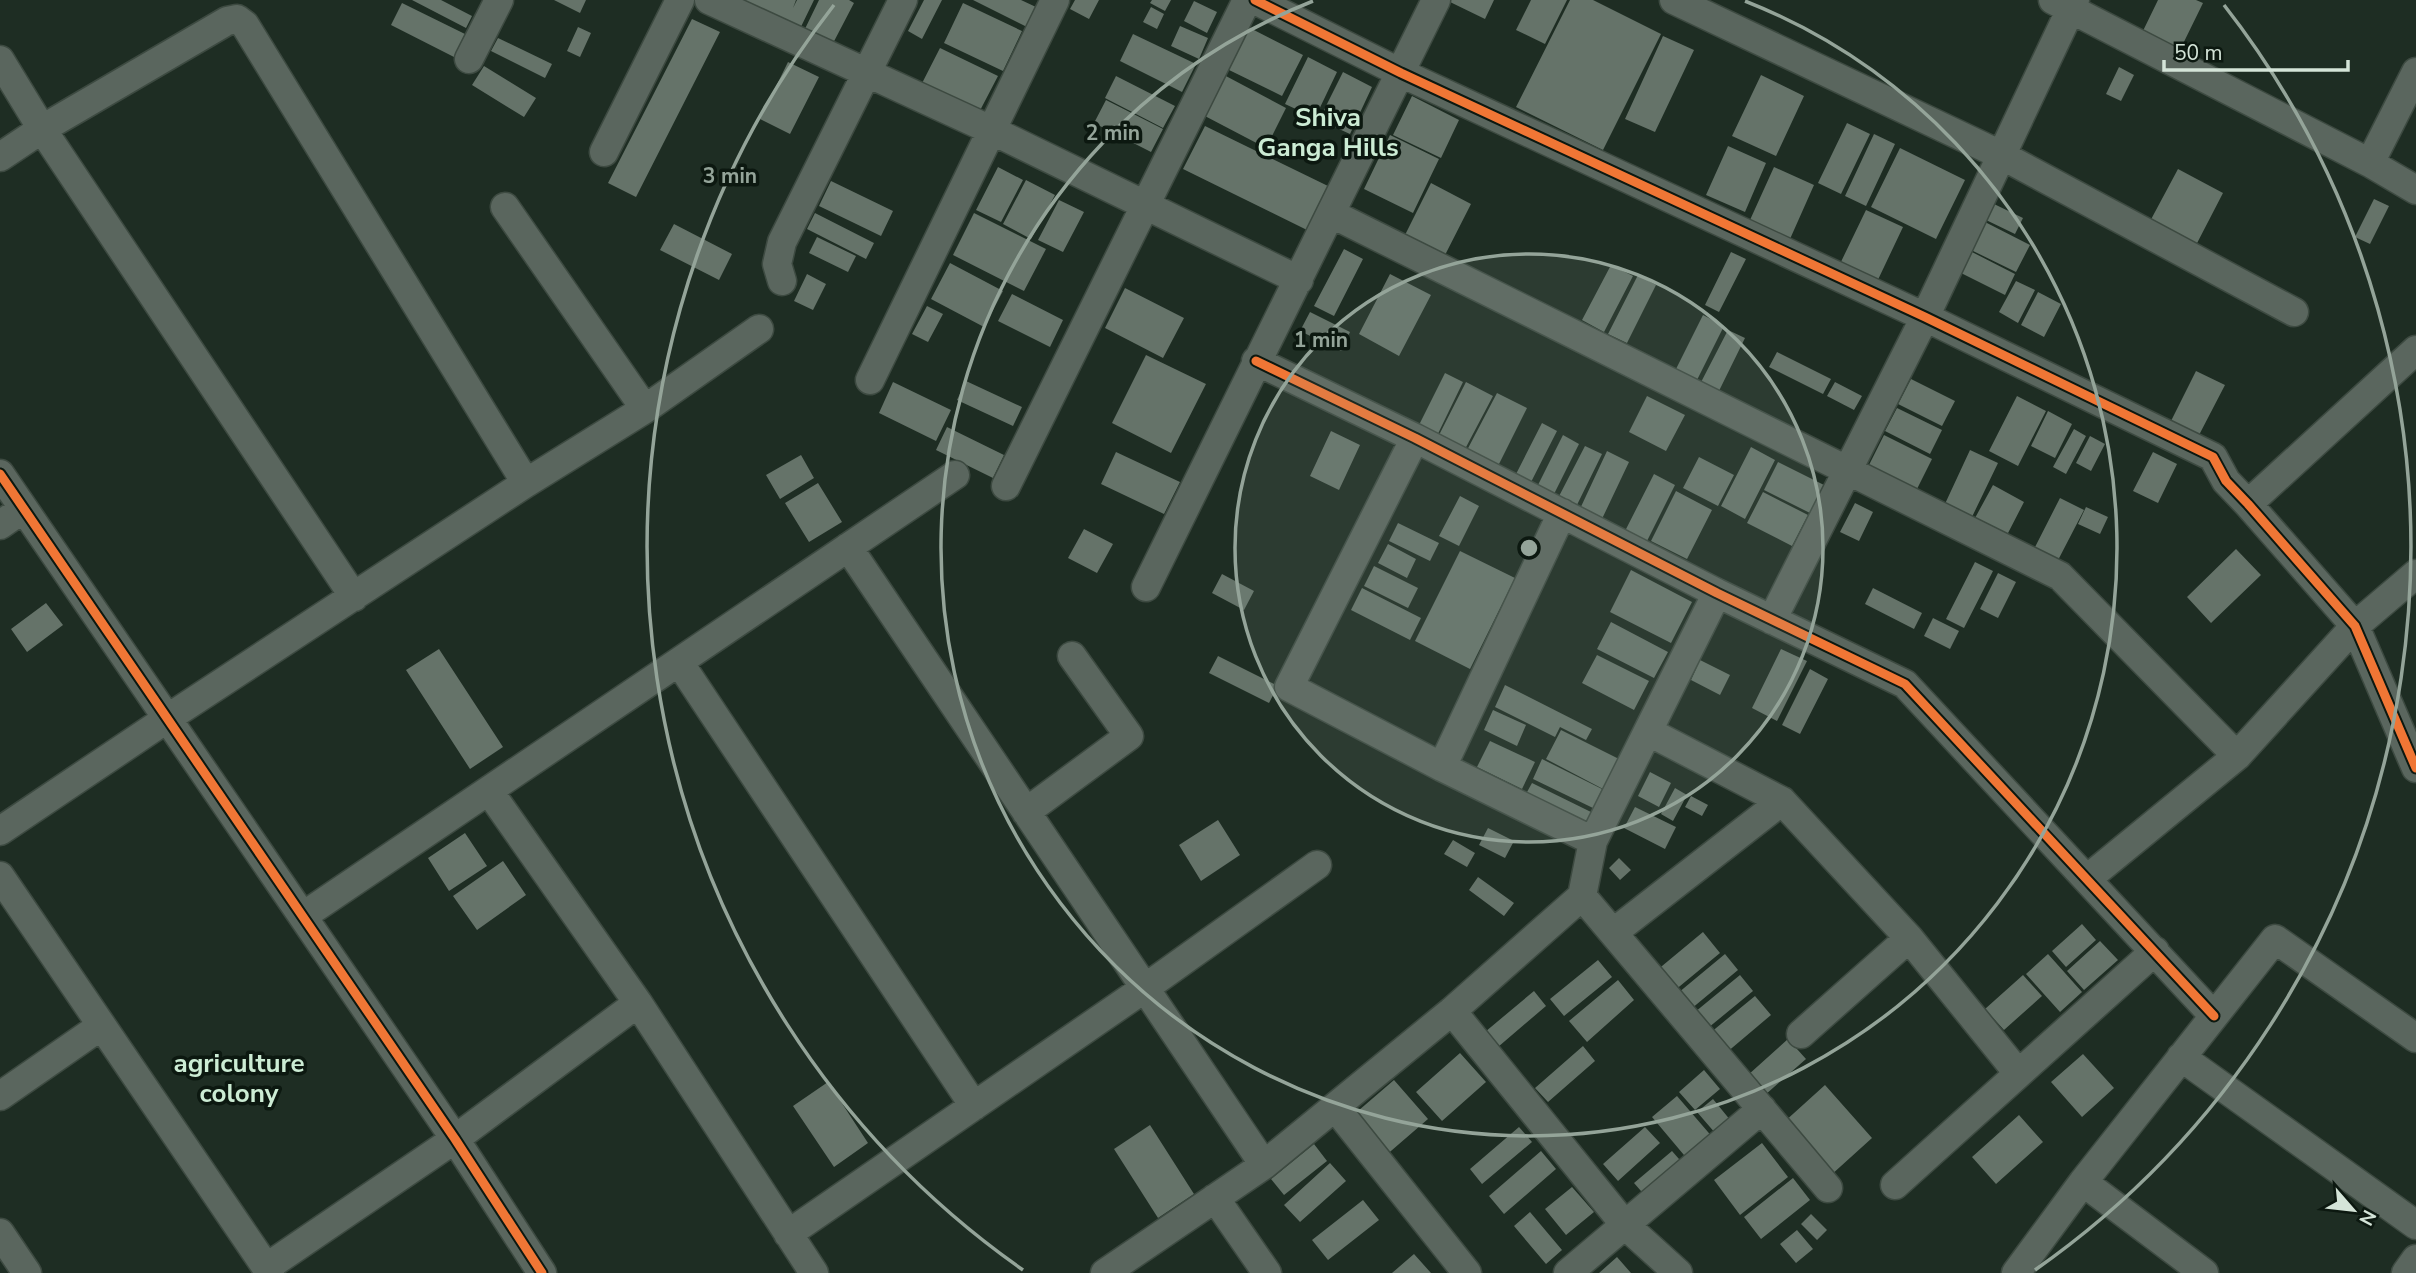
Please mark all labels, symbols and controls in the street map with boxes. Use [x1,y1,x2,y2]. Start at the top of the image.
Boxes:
scale bar [2164,28,2348,72]
text: 50 m [2174,39,2223,67]
district label: Shiva Ganga Hills [1257,100,1399,165]
text: 2 min [1086,119,1140,147]
text: 3 min [703,162,757,190]
text: 1 min [1294,326,1348,354]
centre of rings [1517,536,1541,560]
district label: agriculture colony [173,1046,305,1111]
north arrow [2318,1175,2388,1245]
text: N [2352,1205,2382,1230]

